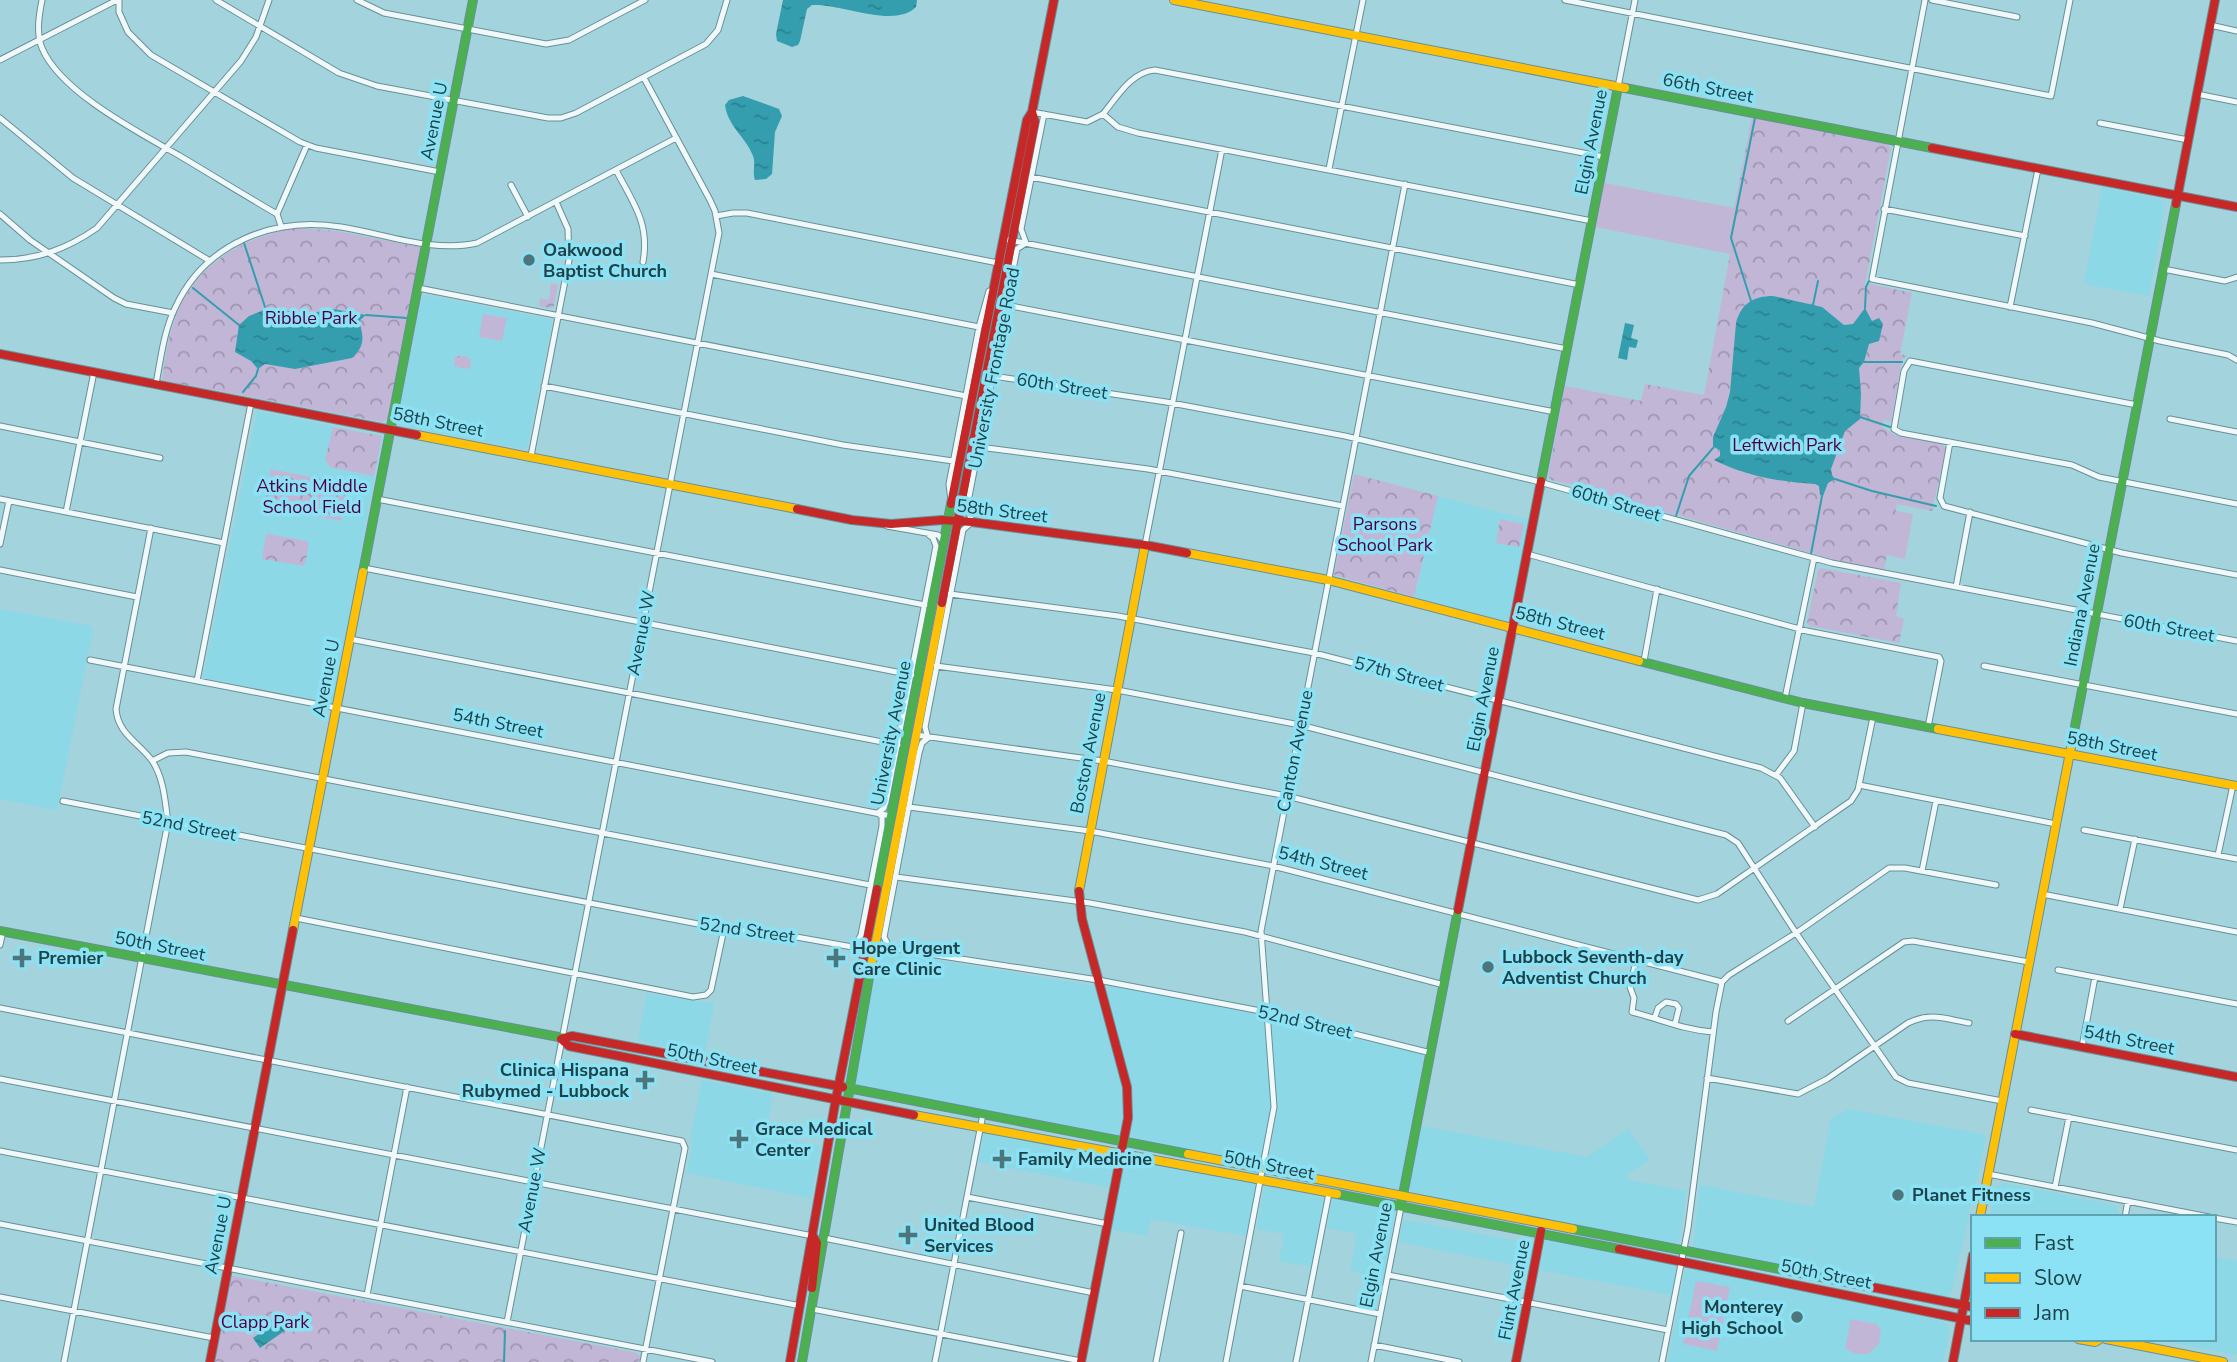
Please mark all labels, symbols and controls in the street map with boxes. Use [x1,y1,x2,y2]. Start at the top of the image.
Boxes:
street label: 66th Street [1661,67,1756,109]
street label: Avenue U [415,80,453,162]
street label: Elgin Avenue [1569,87,1613,197]
place label: Oakwood Baptist Church [543,238,667,283]
marker: Oakwood Baptist Church [521,252,537,268]
street label: University Frontage Road [963,265,1025,471]
park label: Ribble Park [265,306,358,330]
street label: 60th Street [1015,367,1110,405]
street label: 58th Street [391,401,486,443]
park label: Leftwich Park [1732,433,1843,457]
park label: Atkins Middle School Field [256,474,368,519]
street label: 60th Street [1569,479,1664,527]
street label: 58th Street [955,493,1050,529]
park label: Parsons School Park [1337,512,1434,557]
street label: Indiana Avenue [2058,542,2106,668]
street label: Avenue W [621,588,661,677]
street label: 58th Street [1513,600,1608,646]
street label: 60th Street [2122,608,2217,648]
street label: Avenue U [307,637,345,719]
street label: Elgin Avenue [1461,644,1505,754]
street label: 57th Street [1352,651,1447,698]
street label: University Avenue [865,659,917,807]
street label: Canton Avenue [1271,688,1319,814]
street label: Boston Avenue [1064,690,1112,816]
street label: 54th Street [451,702,546,744]
street label: 58th Street [2065,725,2160,767]
street label: 52nd Street [140,805,239,847]
street label: 54th Street [1276,840,1371,886]
street label: 52nd Street [698,911,797,949]
street label: 50th Street [113,925,208,967]
place label: Hope Urgent Care Clinic [852,936,960,981]
place label: Lubbock Seventh-day Adventist Church [1502,945,1684,990]
place label: Premier [38,946,103,970]
marker: Premier [12,948,32,968]
marker: Hope Urgent Care Clinic [826,948,846,968]
marker: Lubbock Seventh-day Adventist Church [1480,959,1496,975]
street label: 52nd Street [1256,1000,1355,1045]
street label: 54th Street [2082,1019,2177,1061]
street label: 50th Street [665,1038,760,1080]
place label: Clinica Hispana Rubymed - Lubbock [462,1058,629,1103]
marker: Clinica Hispana Rubymed - Lubbock [635,1070,655,1090]
place label: Grace Medical Center [755,1117,873,1162]
marker: Grace Medical Center [729,1129,749,1149]
street label: 50th Street [1222,1144,1317,1186]
street label: Avenue W [512,1145,552,1234]
place label: Family Medicine [1018,1147,1152,1171]
marker: Family Medicine [992,1149,1012,1169]
place label: Planet Fitness [1912,1183,2031,1207]
marker: Planet Fitness [1890,1187,1906,1203]
street label: Avenue U [199,1194,237,1276]
street label: Elgin Avenue [1354,1200,1398,1310]
place label: United Blood Services [924,1213,1034,1258]
legend [1971,1215,2216,1341]
marker: United Blood Services [898,1225,918,1245]
text: Fast [2034,1229,2074,1257]
street label: Flint Avenue [1493,1238,1535,1342]
street label: 50th Street [1779,1253,1874,1295]
text: Slow [2034,1264,2083,1292]
place label: Monterey High School [1681,1295,1784,1340]
text: Jam [2033,1299,2070,1327]
marker: Monterey High School [1789,1309,1805,1325]
park label: Clapp Park [221,1310,310,1334]

